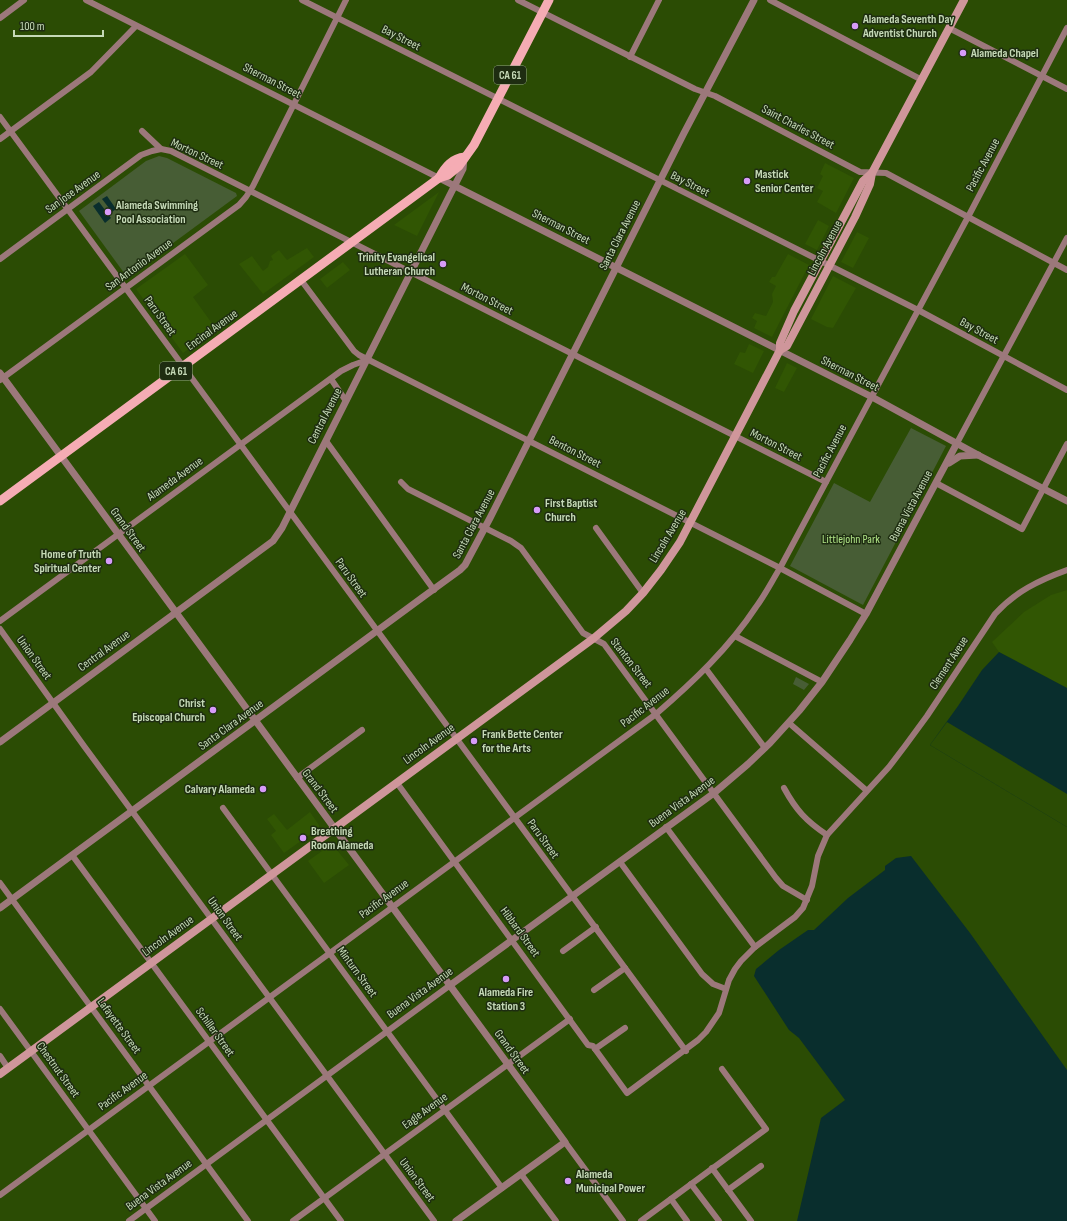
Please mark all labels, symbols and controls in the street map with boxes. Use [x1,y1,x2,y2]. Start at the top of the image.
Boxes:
scale bar [14,12,103,38]
place label: Alameda Seventh Day Adventist Church [862,12,954,41]
text: 100 m [20,19,45,34]
marker: Alameda Seventh Day Adventist Church [850,21,860,31]
street label: Bay Street [379,22,423,54]
place label: Alameda Chapel [970,46,1038,61]
marker: Alameda Chapel [958,48,968,58]
street label: Sherman Street [240,60,304,102]
road number: CA 61 [494,66,526,84]
street label: Saint Charles Street [759,102,837,153]
street label: Morton Street [168,135,226,173]
street label: Pacific Avenue [963,136,1003,194]
street label: San Jose Avenue [42,167,104,217]
place label: Mastick Senior Center [755,167,814,196]
street label: Bay Street [668,168,712,200]
marker: Mastick Senior Center [742,176,752,186]
street label: Santa Clara Avenue [596,197,644,273]
place label: Alameda Swimming Pool Association [115,198,198,227]
street label: Sherman Street [529,206,593,248]
marker: Alameda Swimming Pool Association [103,207,113,217]
street label: Lincoln Avenue [804,218,846,278]
street label: San Antonio Avenue [102,235,176,294]
place label: Trinity Evangelical Lutheran Church [358,250,435,279]
marker: Trinity Evangelical Lutheran Church [438,259,448,269]
street label: Morton Street [458,279,516,319]
street label: Paru Street [141,293,180,339]
street label: Encinal Avenue [183,306,241,354]
street label: Bay Street [957,315,1001,348]
street label: Sherman Street [818,353,882,395]
road number: CA 61 [160,362,192,380]
street label: Central Avenue [305,385,346,446]
street label: Pacific Avenue [810,422,850,480]
street label: Morton Street [747,425,805,465]
street label: Benton Street [547,433,604,472]
street label: Alameda Avenue [143,454,206,505]
street label: Buena Vista Avenue [886,468,936,544]
street label: Santa Clara Avenue [449,486,499,561]
place label: First Baptist Church [545,496,597,525]
street label: Grand Street [107,505,149,555]
marker: First Baptist Church [532,505,542,515]
street label: Lincoln Avenue [646,506,690,566]
park label: Littlejohn Park [822,532,880,547]
place label: Home of Truth Spiritual Center [34,547,101,576]
street label: Paru Street [332,555,371,601]
marker: Home of Truth Spiritual Center [104,556,114,566]
street label: Central Avenue [75,627,133,675]
street label: Union Street [13,633,55,683]
street label: Clement Aveue [926,633,972,692]
street label: Stanton Street [607,635,655,691]
street label: Pacific Avenue [618,683,673,731]
place label: Christ Episcopal Church [132,696,205,725]
street label: Santa Clara Avenue [195,696,267,754]
marker: Christ Episcopal Church [208,705,218,715]
street label: Lincoln Avenue [400,720,458,768]
place label: Frank Bette Center for the Arts [482,727,563,756]
marker: Frank Bette Center for the Arts [469,736,479,746]
street label: Grand Street [299,766,342,816]
street label: Buena Vista Avenue [646,773,718,831]
place label: Calvary Alameda [185,782,255,797]
marker: Calvary Alameda [258,784,268,794]
street label: Paru Street [524,816,563,862]
place label: Breathing Room Alameda [311,824,374,853]
marker: Breathing Room Alameda [298,833,308,843]
street label: Pacific Avenue [356,876,412,922]
street label: Union Street [204,894,246,944]
street label: Hibbard Street [497,904,543,960]
street label: Lincoln Avenue [139,912,197,960]
street label: Minturn Street [334,944,381,1001]
street label: Buena Vista Avenue [384,964,456,1022]
marker: Alameda Fire Station 3 [501,974,511,984]
place label: Alameda Fire Station 3 [478,985,533,1014]
street label: Lafayette Street [94,995,145,1057]
street label: Schiller Street [192,1004,238,1060]
street label: Grand Street [491,1027,533,1077]
street label: Chestnut Street [33,1039,83,1101]
street label: Pacific Avenue [95,1068,151,1114]
street label: Eagle Avenue [399,1089,451,1132]
street label: Union Street [396,1155,438,1205]
street label: Buena Vista Avenue [123,1156,195,1214]
place label: Alameda Municipal Power [575,1167,645,1196]
marker: Alameda Municipal Power [563,1176,573,1186]

